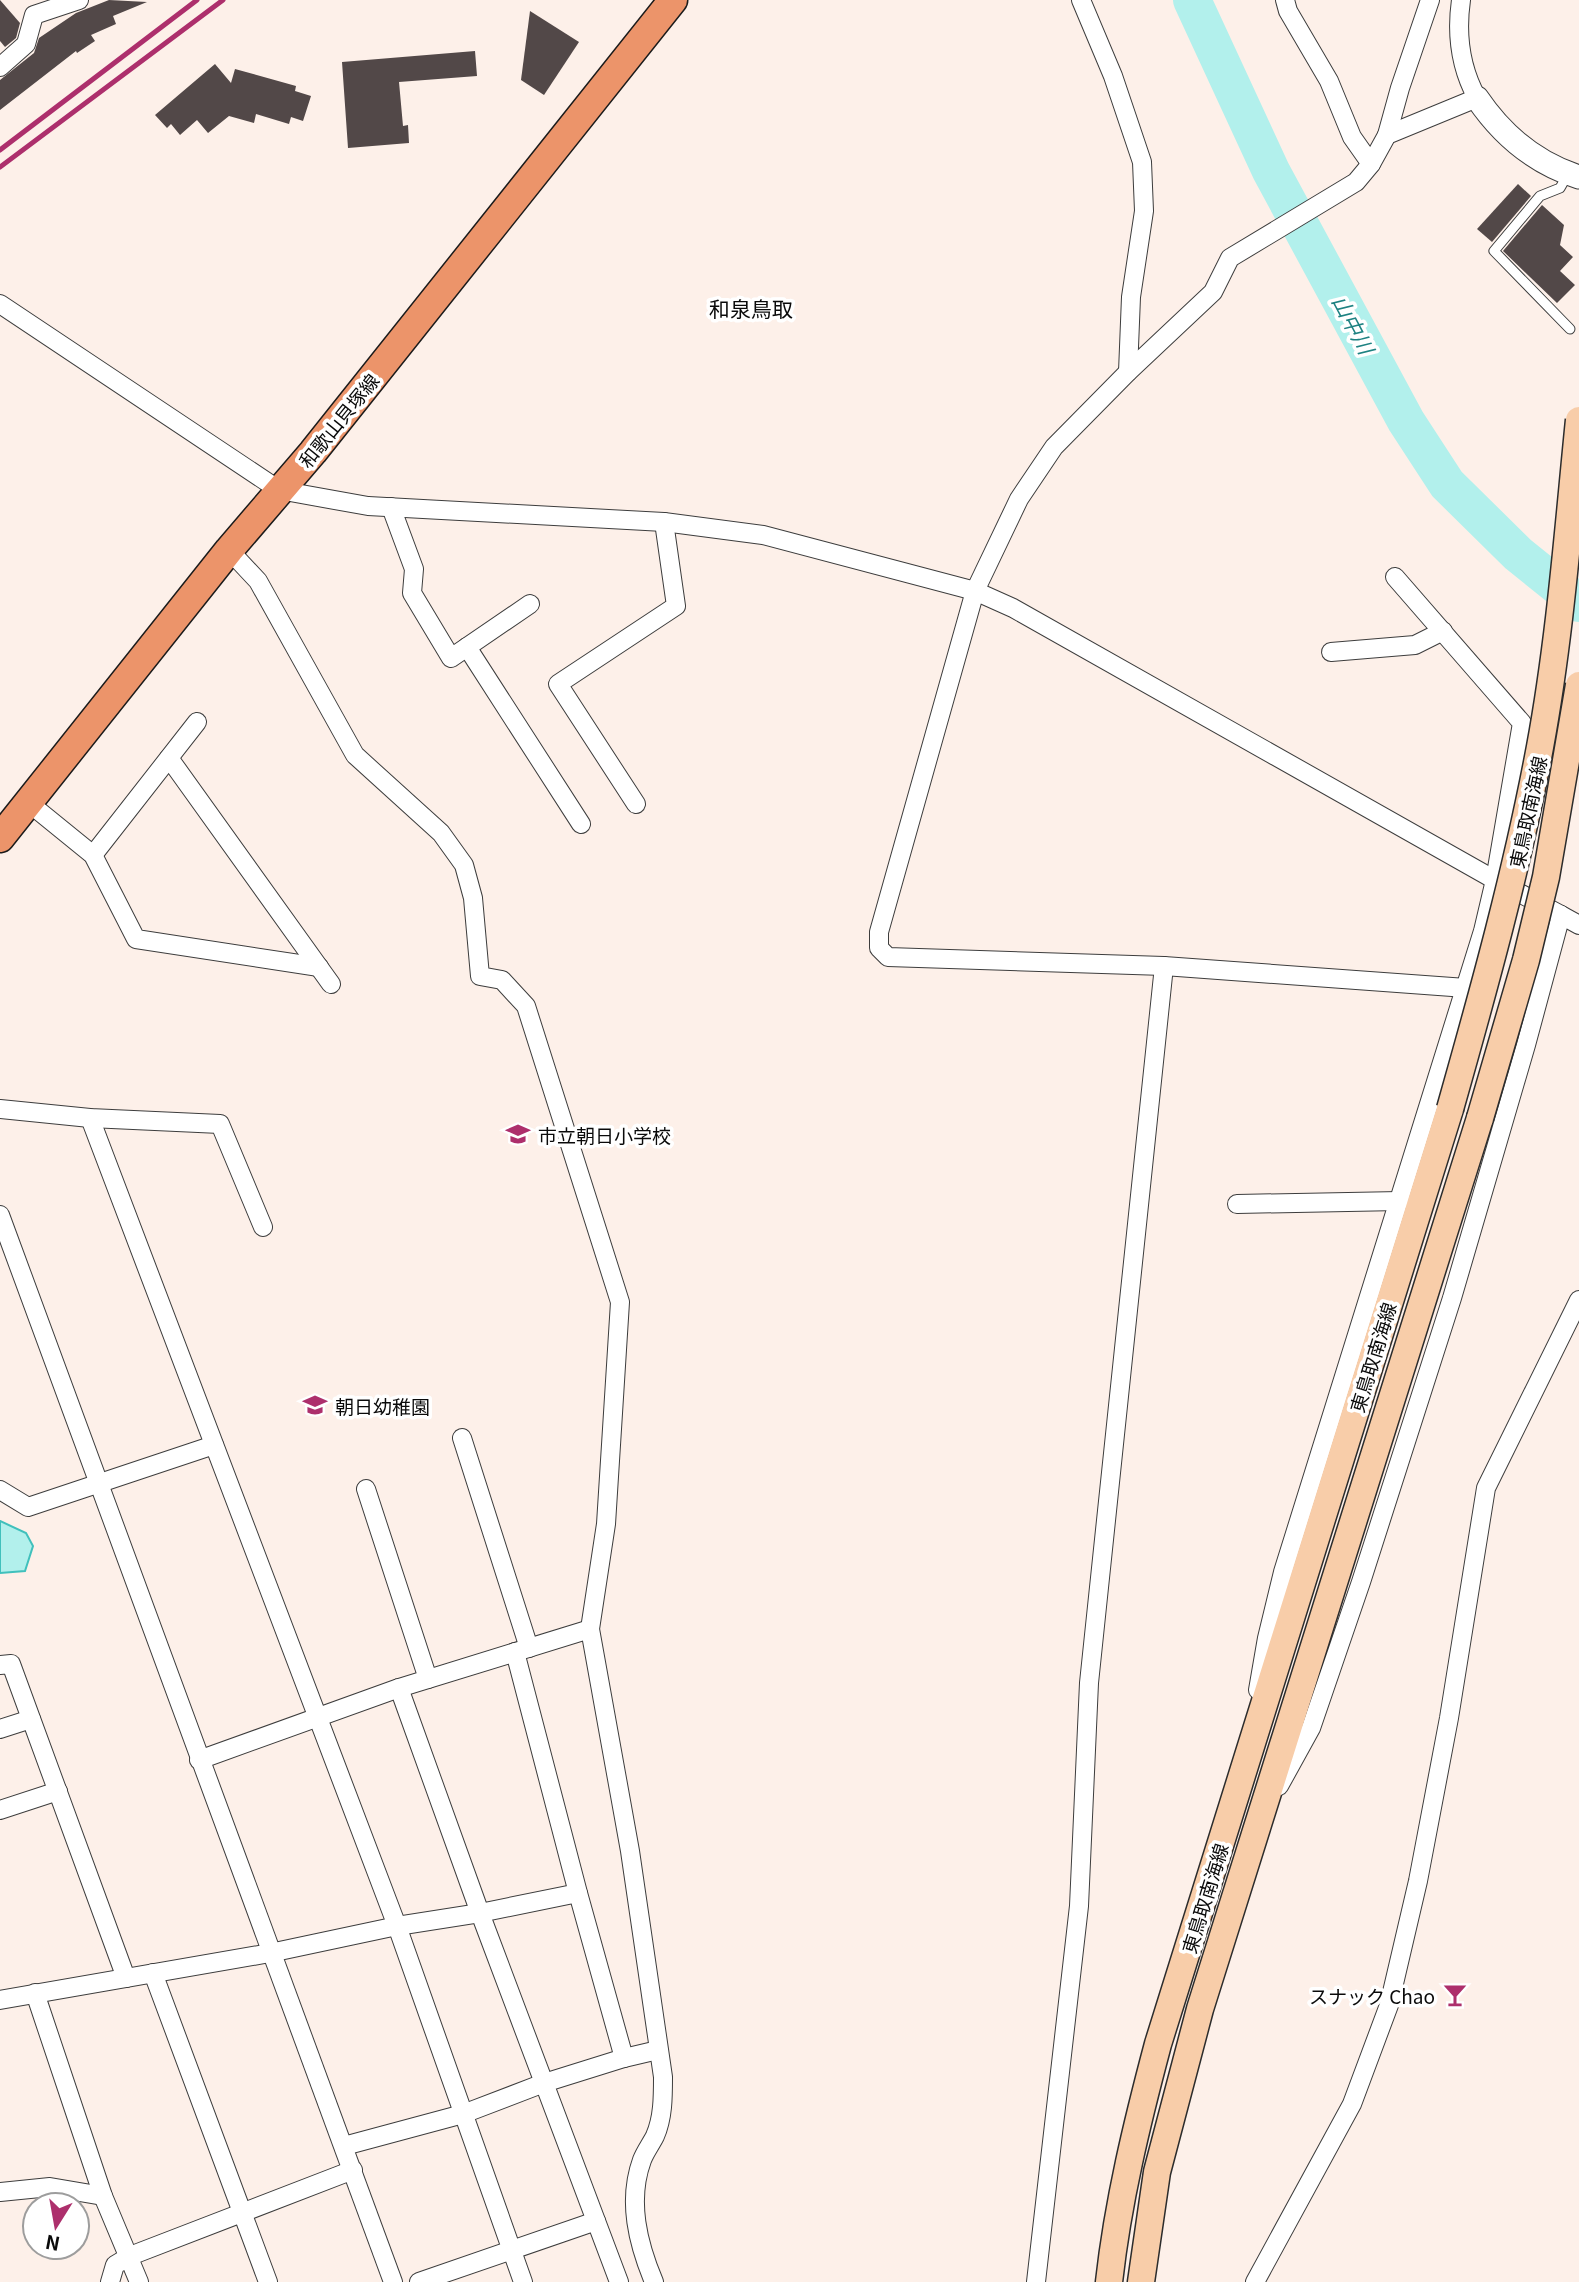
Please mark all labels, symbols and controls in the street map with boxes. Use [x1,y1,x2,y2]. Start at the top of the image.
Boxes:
water label: 山中川 [1326,289,1383,361]
district label: 和泉鳥取 [709,293,793,323]
street label: 和歌山貝塚線 [292,367,384,473]
street label: 東鳥取南海線 [1502,753,1552,871]
school or university icon: 市立朝日小学校 [504,1120,532,1148]
place label: 市立朝日小学校 [538,1121,671,1148]
street label: 東鳥取南海線 [1342,1299,1402,1415]
school or university icon: 朝日幼稚園 [301,1391,329,1419]
place label: 朝日幼稚園 [335,1392,430,1419]
street label: 東鳥取南海線 [1174,1840,1234,1956]
bar icon: スナック Chao [1441,1981,1469,2009]
place label: スナック Chao [1309,1982,1435,2009]
north arrow [21,2191,91,2261]
text: N [43,2230,62,2259]

